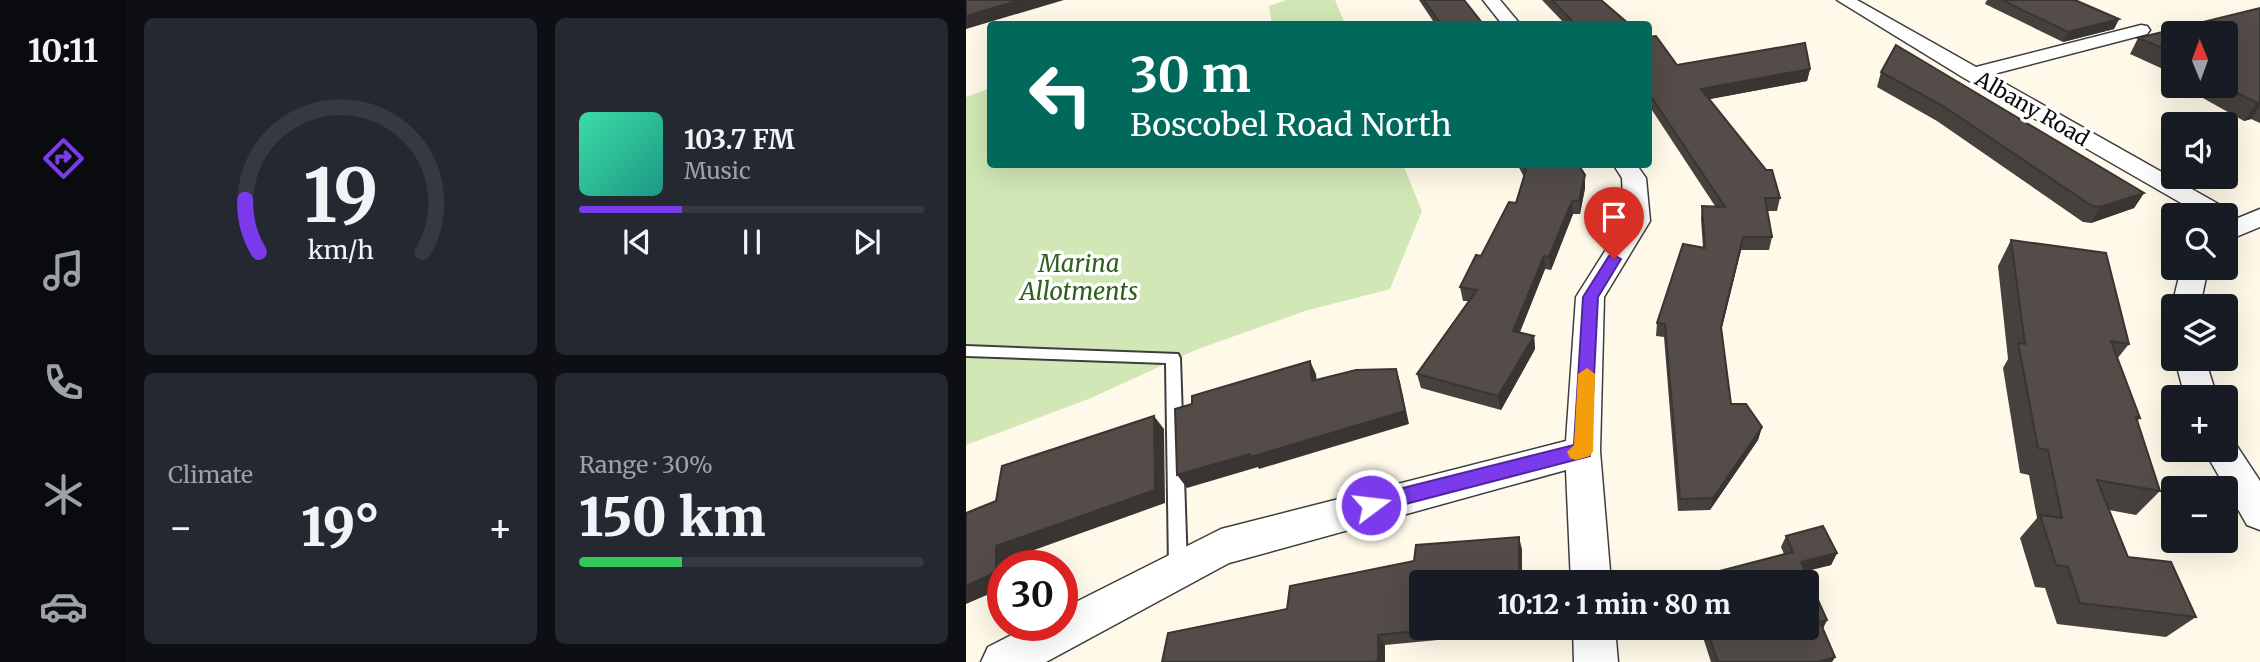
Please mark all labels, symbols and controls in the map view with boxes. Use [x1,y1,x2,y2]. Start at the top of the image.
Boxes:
north arrow [2161,21,2238,98]
map controls [2161,21,2238,553]
text: 10:11 [28,31,98,71]
text: 30 m [1130,44,1251,105]
icon: left [1015,49,1106,140]
street label: Albany Road [1970,65,2094,152]
text: Boscobel Road North [1130,105,1452,145]
button: sound [2161,112,2238,189]
text: 103.7 FM [684,123,795,156]
icon: directions [39,134,88,183]
text: 19 [303,151,378,243]
text: Music [684,156,751,185]
pin [1584,187,1644,259]
icon: arrive [1595,198,1633,236]
button: search [2161,203,2238,280]
icon: previous [618,223,656,261]
icon: pause [733,223,771,261]
icon: next [848,223,886,261]
text: km/h [307,234,374,266]
icon: music [39,246,88,295]
park label: Marina Allotments [1018,248,1138,307]
button: layers [2161,294,2238,371]
icon: phone [39,358,88,407]
button: + [2161,385,2238,462]
text: Range · 30% [579,450,713,479]
text: Climate [168,460,253,489]
position arrow [1334,468,1408,542]
icon: climate [39,470,88,519]
button: − [2161,476,2238,553]
text: 150 km [579,485,765,550]
text: 19° [301,495,380,560]
text: − [168,504,193,551]
text: + [488,504,513,551]
speed limit sign: 30 [987,550,1078,641]
icon: car [39,582,88,631]
text: 10:12 · 1 min · 80 m [1498,588,1730,621]

